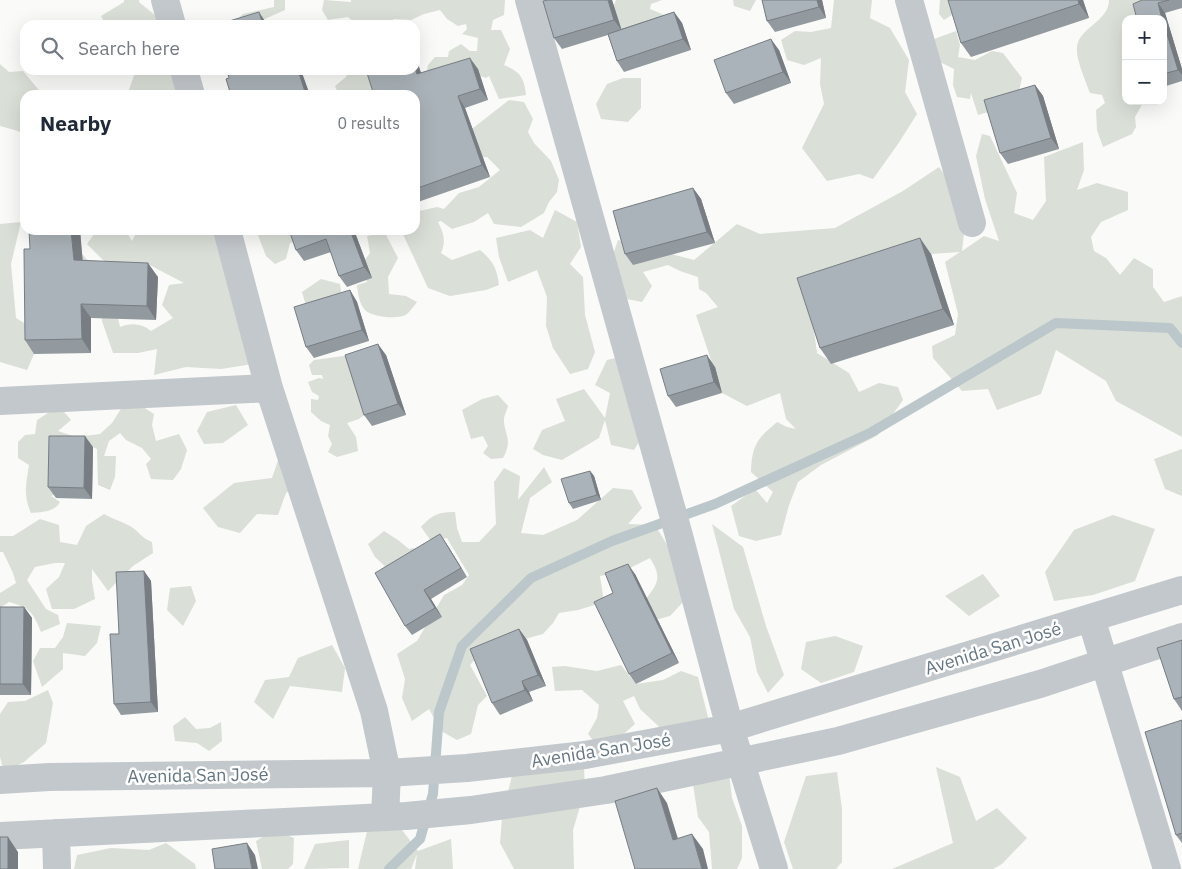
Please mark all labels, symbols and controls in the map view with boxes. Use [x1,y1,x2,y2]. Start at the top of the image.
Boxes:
map controls [1122,15,1167,105]
button: + [1122,15,1167,60]
search box [20,20,420,75]
icon: search [38,34,66,62]
text: Search here [78,36,180,60]
button: − [1122,60,1167,105]
text: Nearby [40,109,111,137]
text: 0 results [337,113,400,133]
street label: Avenida San José [922,616,1064,680]
street label: Avenida San José [529,728,673,772]
street label: Avenida San José [127,762,269,788]

